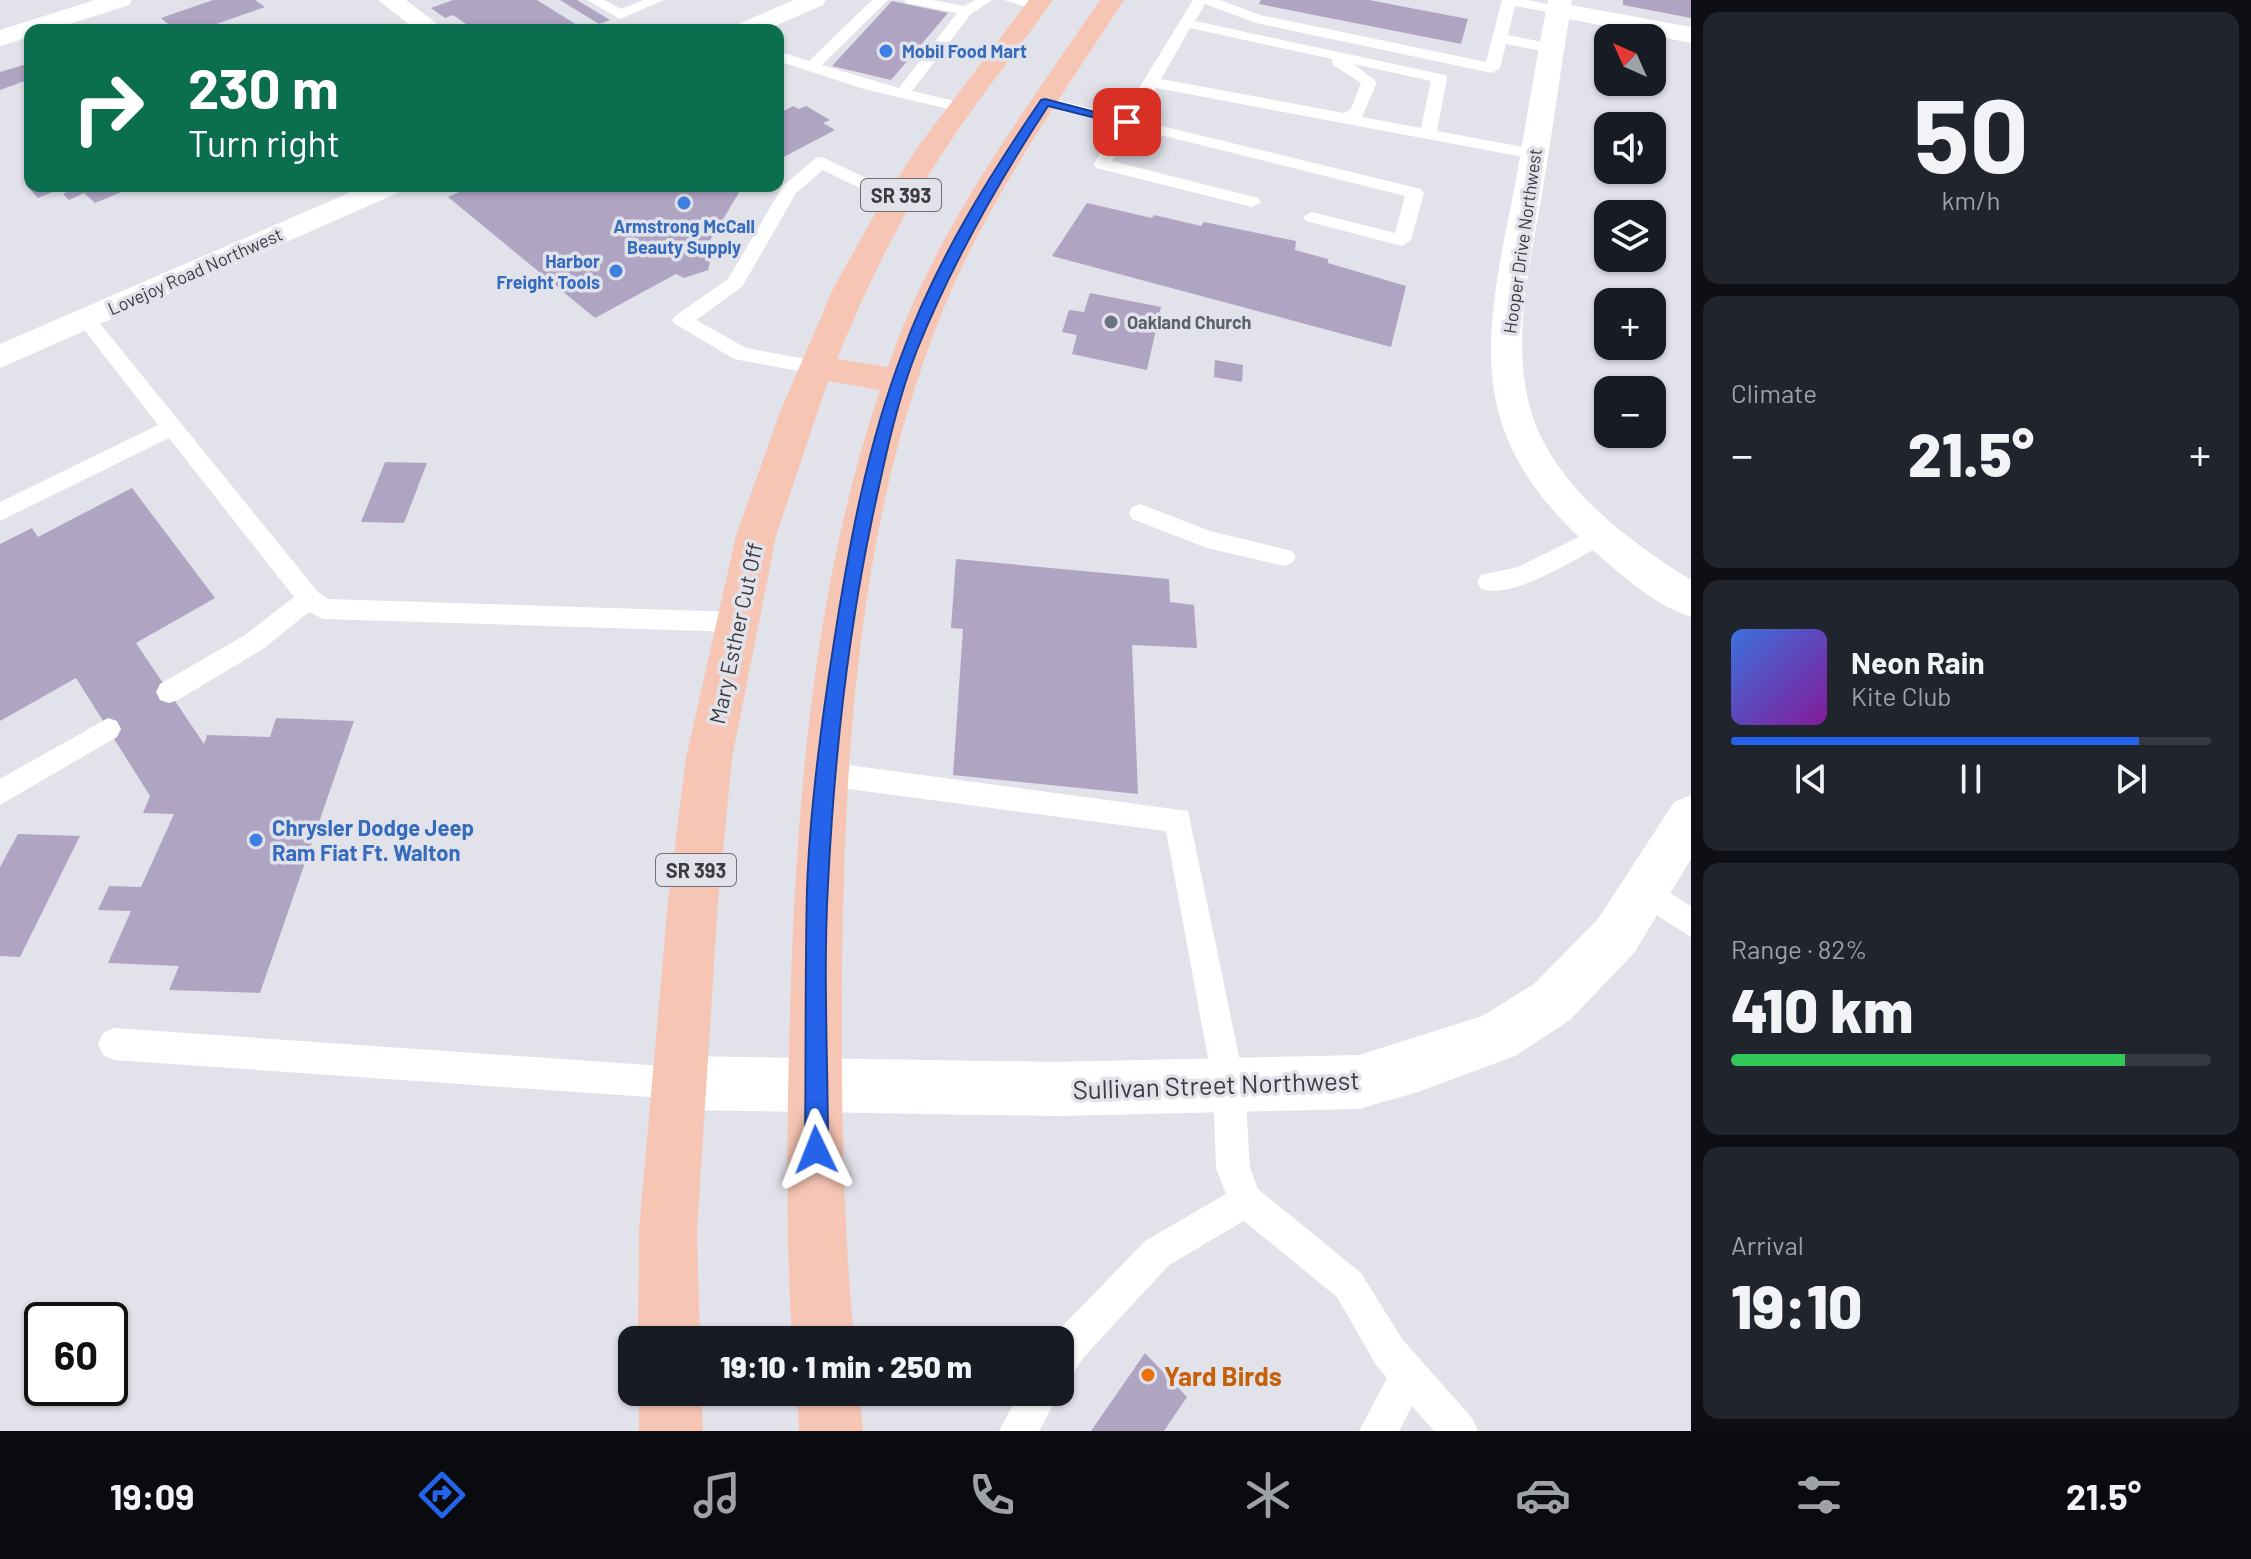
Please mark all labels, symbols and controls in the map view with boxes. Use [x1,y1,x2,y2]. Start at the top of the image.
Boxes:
north arrow [1594,24,1666,96]
map controls [1594,24,1666,448]
place label: Mobil Food Mart [902,40,1027,62]
marker: Mobil Food Mart [877,42,895,60]
text: 230 m [188,53,339,120]
icon: right [56,56,160,160]
text: 50 [1913,69,2029,194]
pin [1093,88,1161,156]
icon: arrive [1105,100,1149,144]
button: sound [1594,112,1666,184]
text: Turn right [188,121,340,164]
street label: Hooper Drive Northwest [1498,147,1546,335]
road number: SR 393 [861,179,941,211]
text: km/h [1942,184,2000,215]
marker: Armstrong McCall Beauty Supply [675,194,693,212]
button: layers [1594,200,1666,272]
place label: Armstrong McCall Beauty Supply [613,215,755,258]
street label: Lovejoy Road Northwest [104,223,286,319]
place label: Harbor Freight Tools [497,250,600,293]
marker: Harbor Freight Tools [607,262,625,280]
button: + [1594,288,1666,360]
place label: Oakland Church [1127,311,1251,333]
marker: Oakland Church [1102,313,1120,331]
button: − [1594,376,1666,448]
text: Climate [1731,377,1817,408]
text: 21.5° [1908,417,2034,489]
text: − [1731,427,1753,480]
text: + [2189,427,2211,480]
street label: Mary Esther Cut Off [703,540,767,726]
text: Neon Rain [1851,644,1985,680]
text: Kite Club [1851,680,1952,711]
icon: previous [1789,757,1833,801]
icon: pause [1949,757,1993,801]
icon: next [2109,757,2153,801]
place label: Chrysler Dodge Jeep Ram Fiat Ft. Walton [272,814,474,865]
marker: Chrysler Dodge Jeep Ram Fiat Ft. Walton [247,831,265,849]
road number: SR 393 [656,854,736,886]
text: Range · 82% [1731,933,1867,964]
text: 410 km [1731,973,1913,1045]
street label: Sullivan Street Northwest [1072,1063,1360,1105]
position arrow [774,1108,858,1192]
text: Arrival [1731,1229,1804,1260]
text: 19:10 [1731,1269,1862,1341]
speed limit sign: 60 [24,1302,128,1406]
text: 19:10 · 1 min · 250 m [720,1348,972,1384]
place label: Yard Birds [1164,1360,1282,1391]
marker: Yard Birds [1139,1366,1157,1384]
icon: directions [414,1467,470,1523]
icon: music [689,1467,745,1523]
icon: phone [964,1467,1020,1523]
icon: climate [1240,1467,1296,1523]
icon: car [1515,1467,1571,1523]
icon: filters [1791,1467,1847,1523]
text: 19:09 [110,1474,194,1517]
text: 21.5° [2066,1474,2141,1517]

